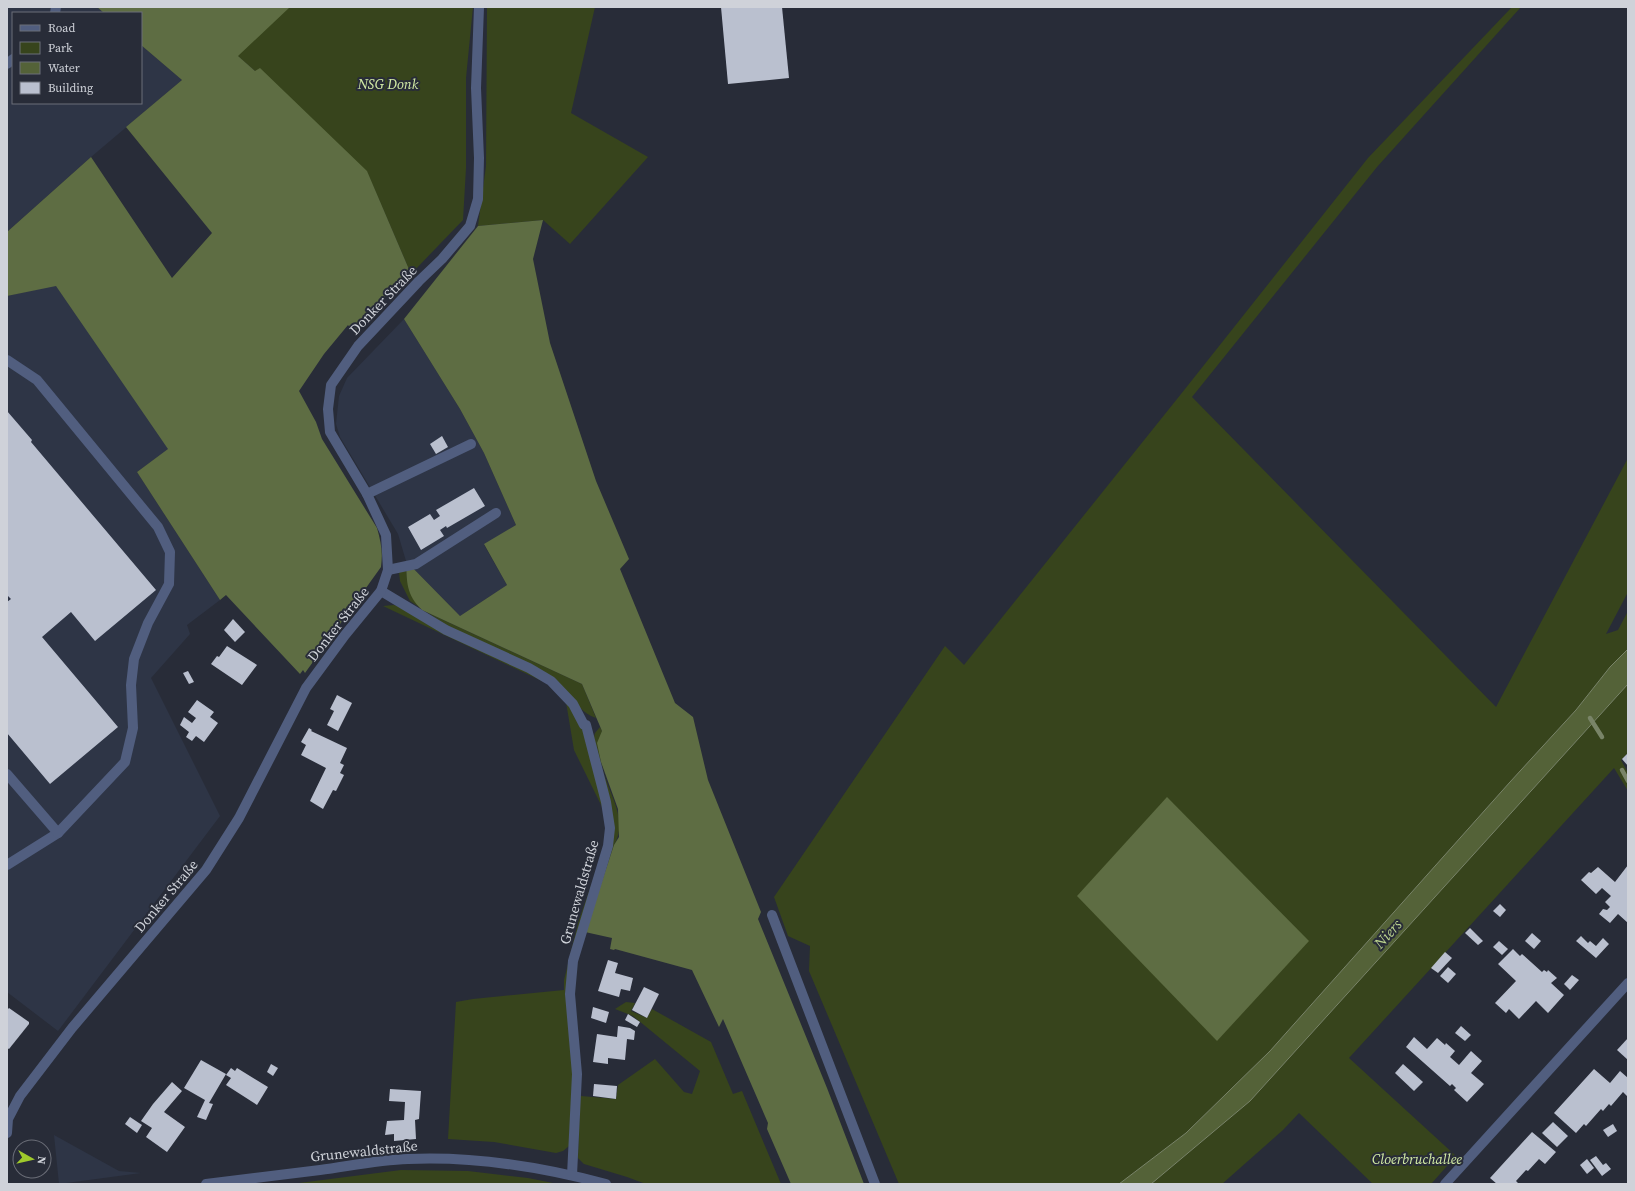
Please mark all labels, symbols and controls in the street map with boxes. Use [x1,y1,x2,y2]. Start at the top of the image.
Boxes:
legend [12,12,142,104]
text: Road [48,20,75,36]
text: Park [48,40,73,56]
text: Water [48,60,80,76]
park label: NSG Donk [357,74,419,94]
text: Building [48,80,93,96]
street label: Donker Straße [345,261,421,339]
street label: Donker Straße [303,582,373,666]
street label: Grunewaldstraße [555,837,603,947]
street label: Donker Straße [130,855,202,937]
water label: Niers [1368,914,1407,954]
street label: Grunewaldstraße [309,1135,419,1167]
north arrow [12,1139,52,1179]
park label: Cloerbruchallee [1372,1149,1462,1169]
text: N [33,1155,49,1165]

